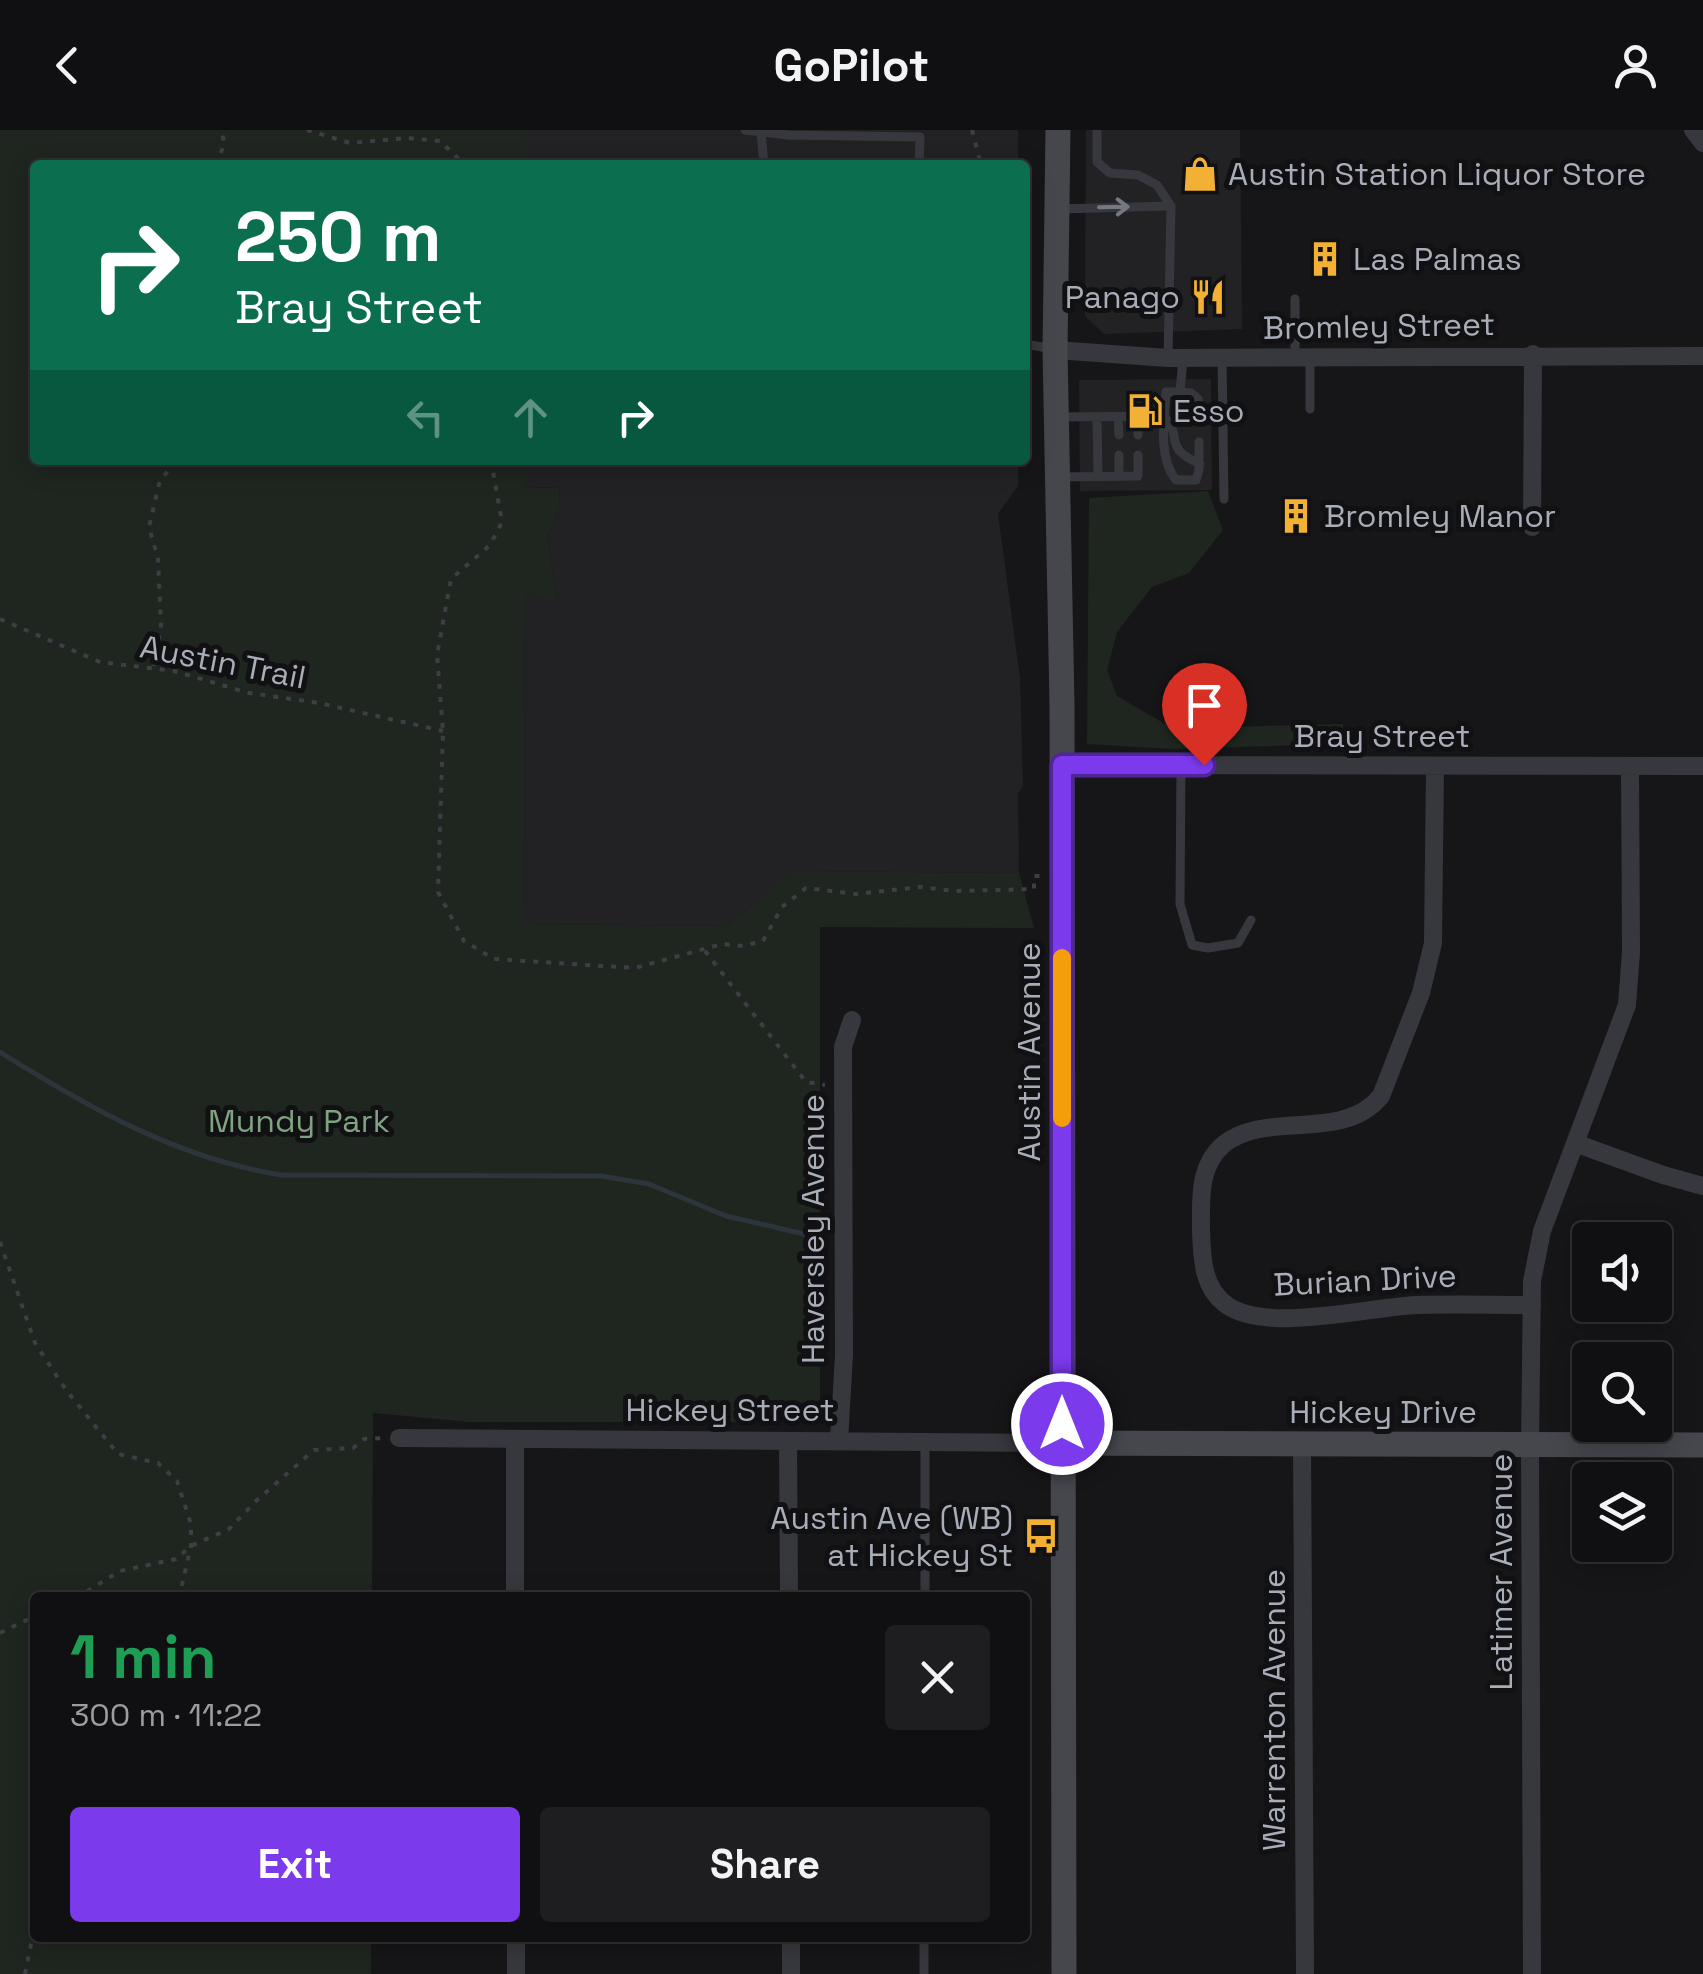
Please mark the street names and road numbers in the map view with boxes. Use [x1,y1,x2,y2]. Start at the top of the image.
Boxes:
street label: Bromley Street [1263,304,1495,348]
street label: Austin Trail [137,626,309,698]
street label: Bray Street [1294,716,1470,756]
street label: Austin Avenue [1009,942,1049,1162]
street label: Haversley Avenue [793,1094,833,1364]
street label: Burian Drive [1272,1255,1458,1305]
street label: Hickey Street [626,1390,834,1430]
street label: Hickey Drive [1289,1392,1477,1432]
street label: Latimer Avenue [1481,1454,1521,1690]
street label: Warrenton Avenue [1254,1569,1294,1851]

